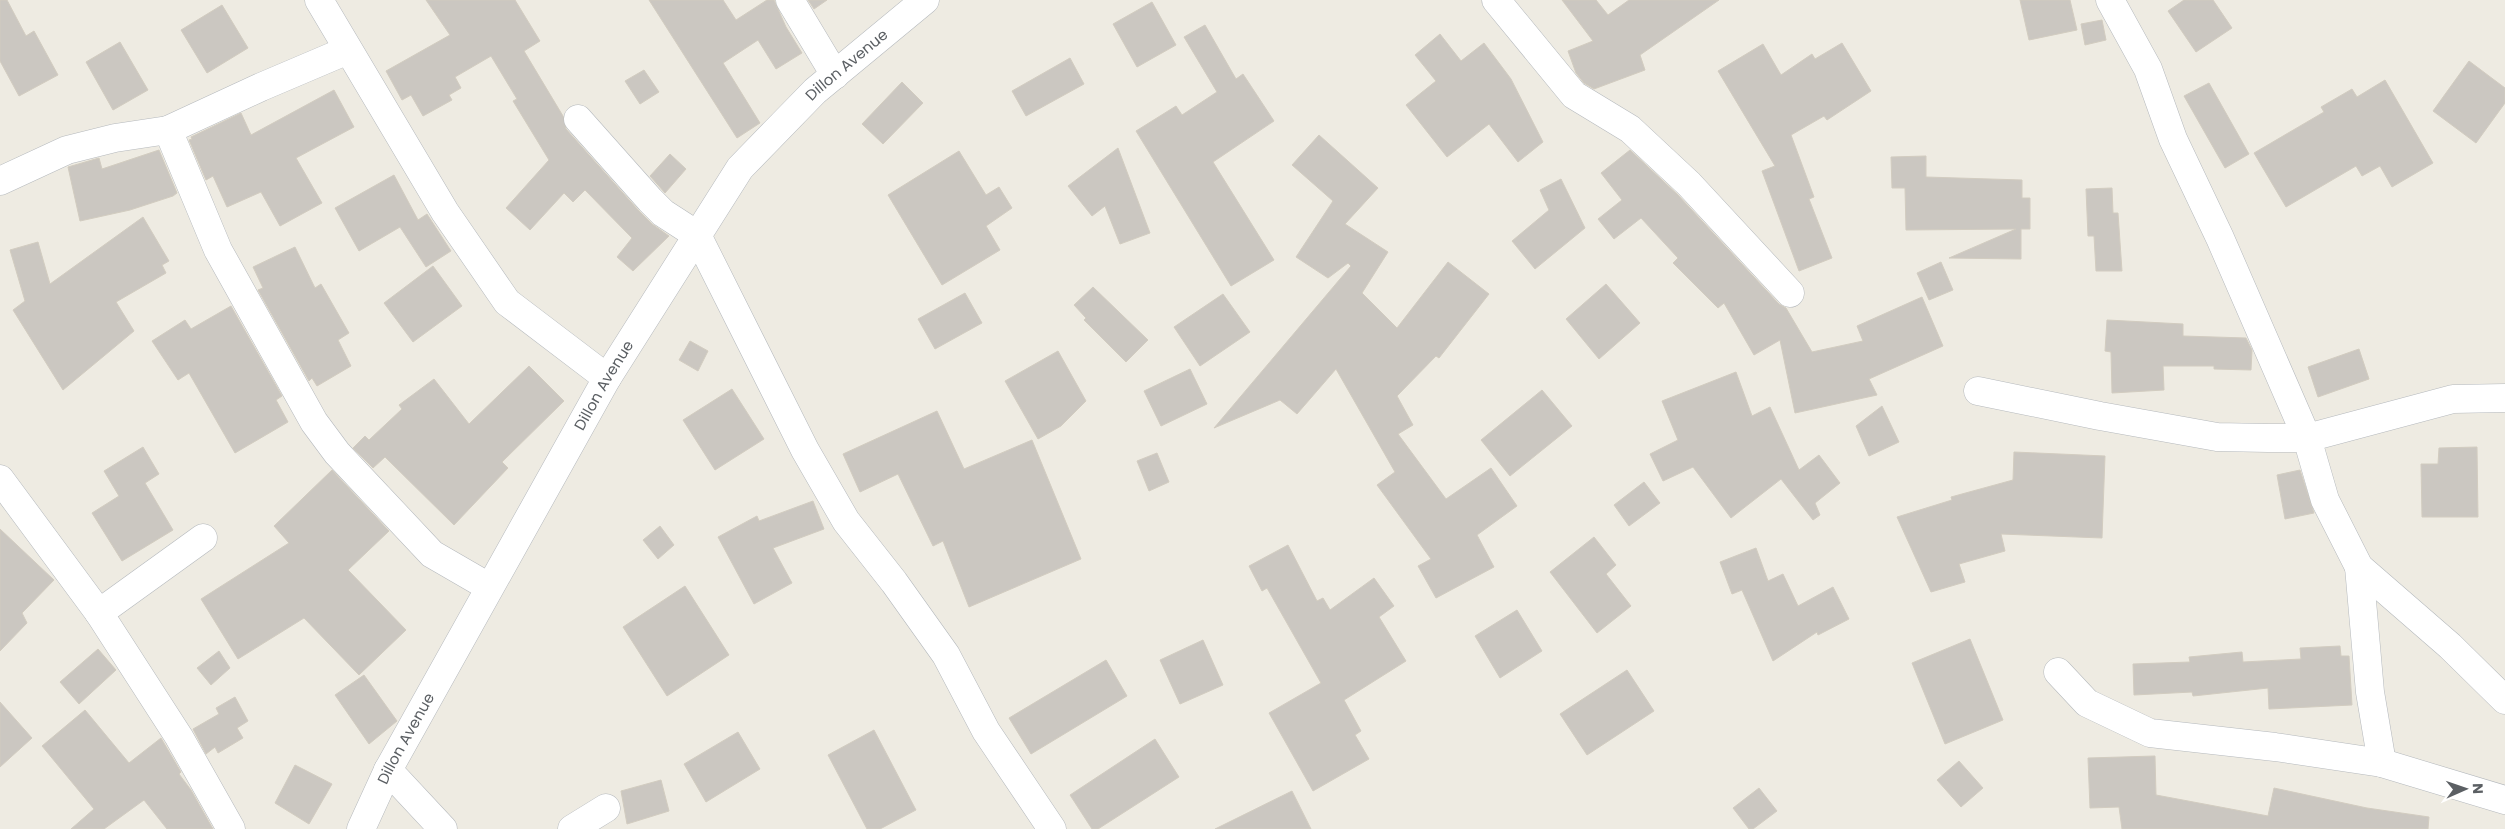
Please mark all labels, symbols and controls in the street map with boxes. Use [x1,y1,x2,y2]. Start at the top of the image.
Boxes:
street label: Dillon Avenue [800,24,892,105]
street label: Dillon Avenue [569,336,638,434]
street label: Dillon Avenue [372,689,439,787]
north arrow [2440,764,2490,814]
text: N [2468,783,2488,794]

